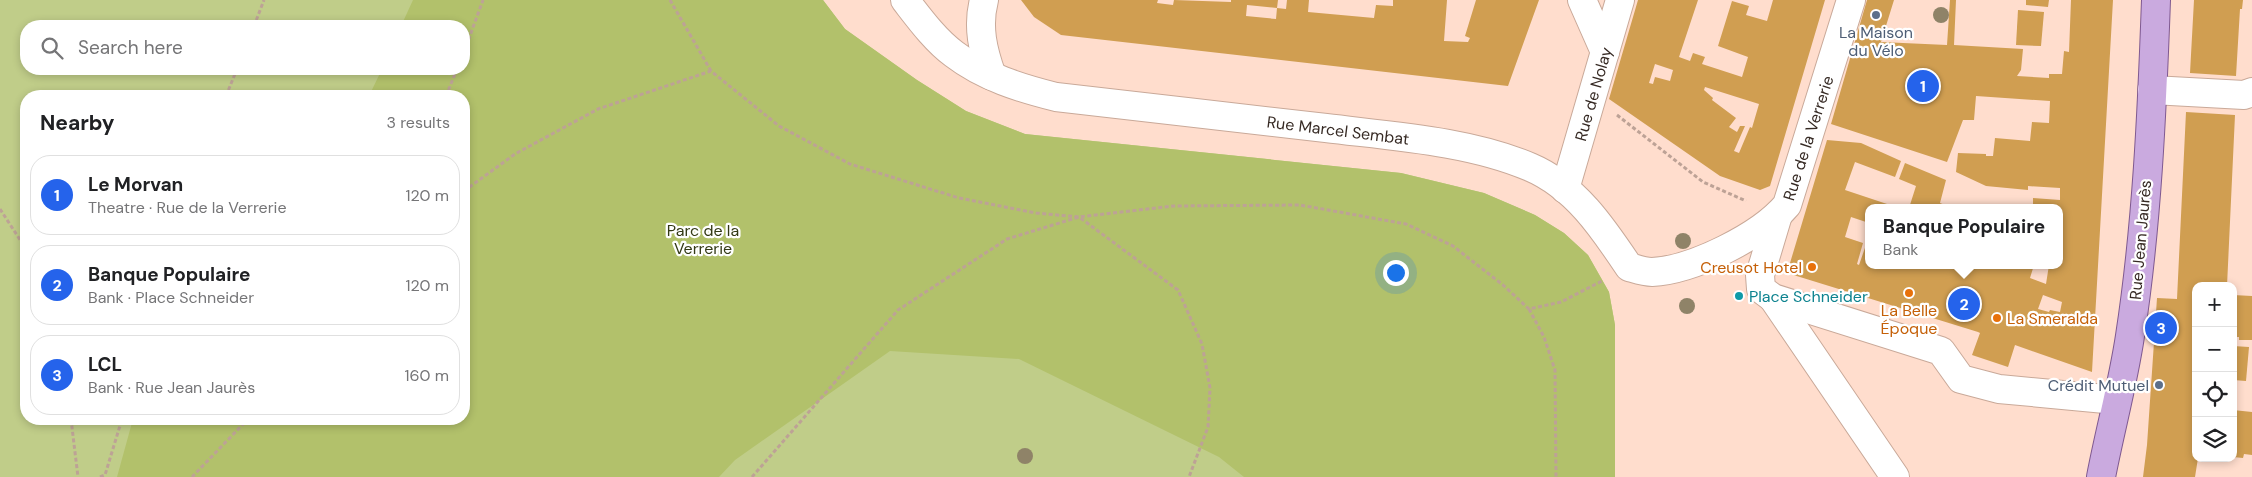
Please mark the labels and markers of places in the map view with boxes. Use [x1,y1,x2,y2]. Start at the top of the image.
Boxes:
marker: La Maison du Vélo [1870,9,1882,21]
place label: La Maison du Vélo [1839,22,1913,61]
pin: 1 [1907,67,1939,105]
place label: Creusot Hotel [1700,257,1802,278]
marker: Creusot Hotel [1806,261,1818,273]
pin: 2 [1948,285,1980,323]
place label: Place Schneider [1749,286,1868,307]
marker: La Belle Époque [1903,287,1915,299]
marker: Place Schneider [1733,290,1745,302]
place label: La Belle Époque [1881,300,1937,339]
place label: La Smeralda [2007,308,2098,329]
pin: 3 [2145,309,2177,347]
marker: La Smeralda [1991,312,2003,324]
place label: Crédit Mutuel [2048,375,2149,396]
marker: Crédit Mutuel [2153,379,2165,391]

